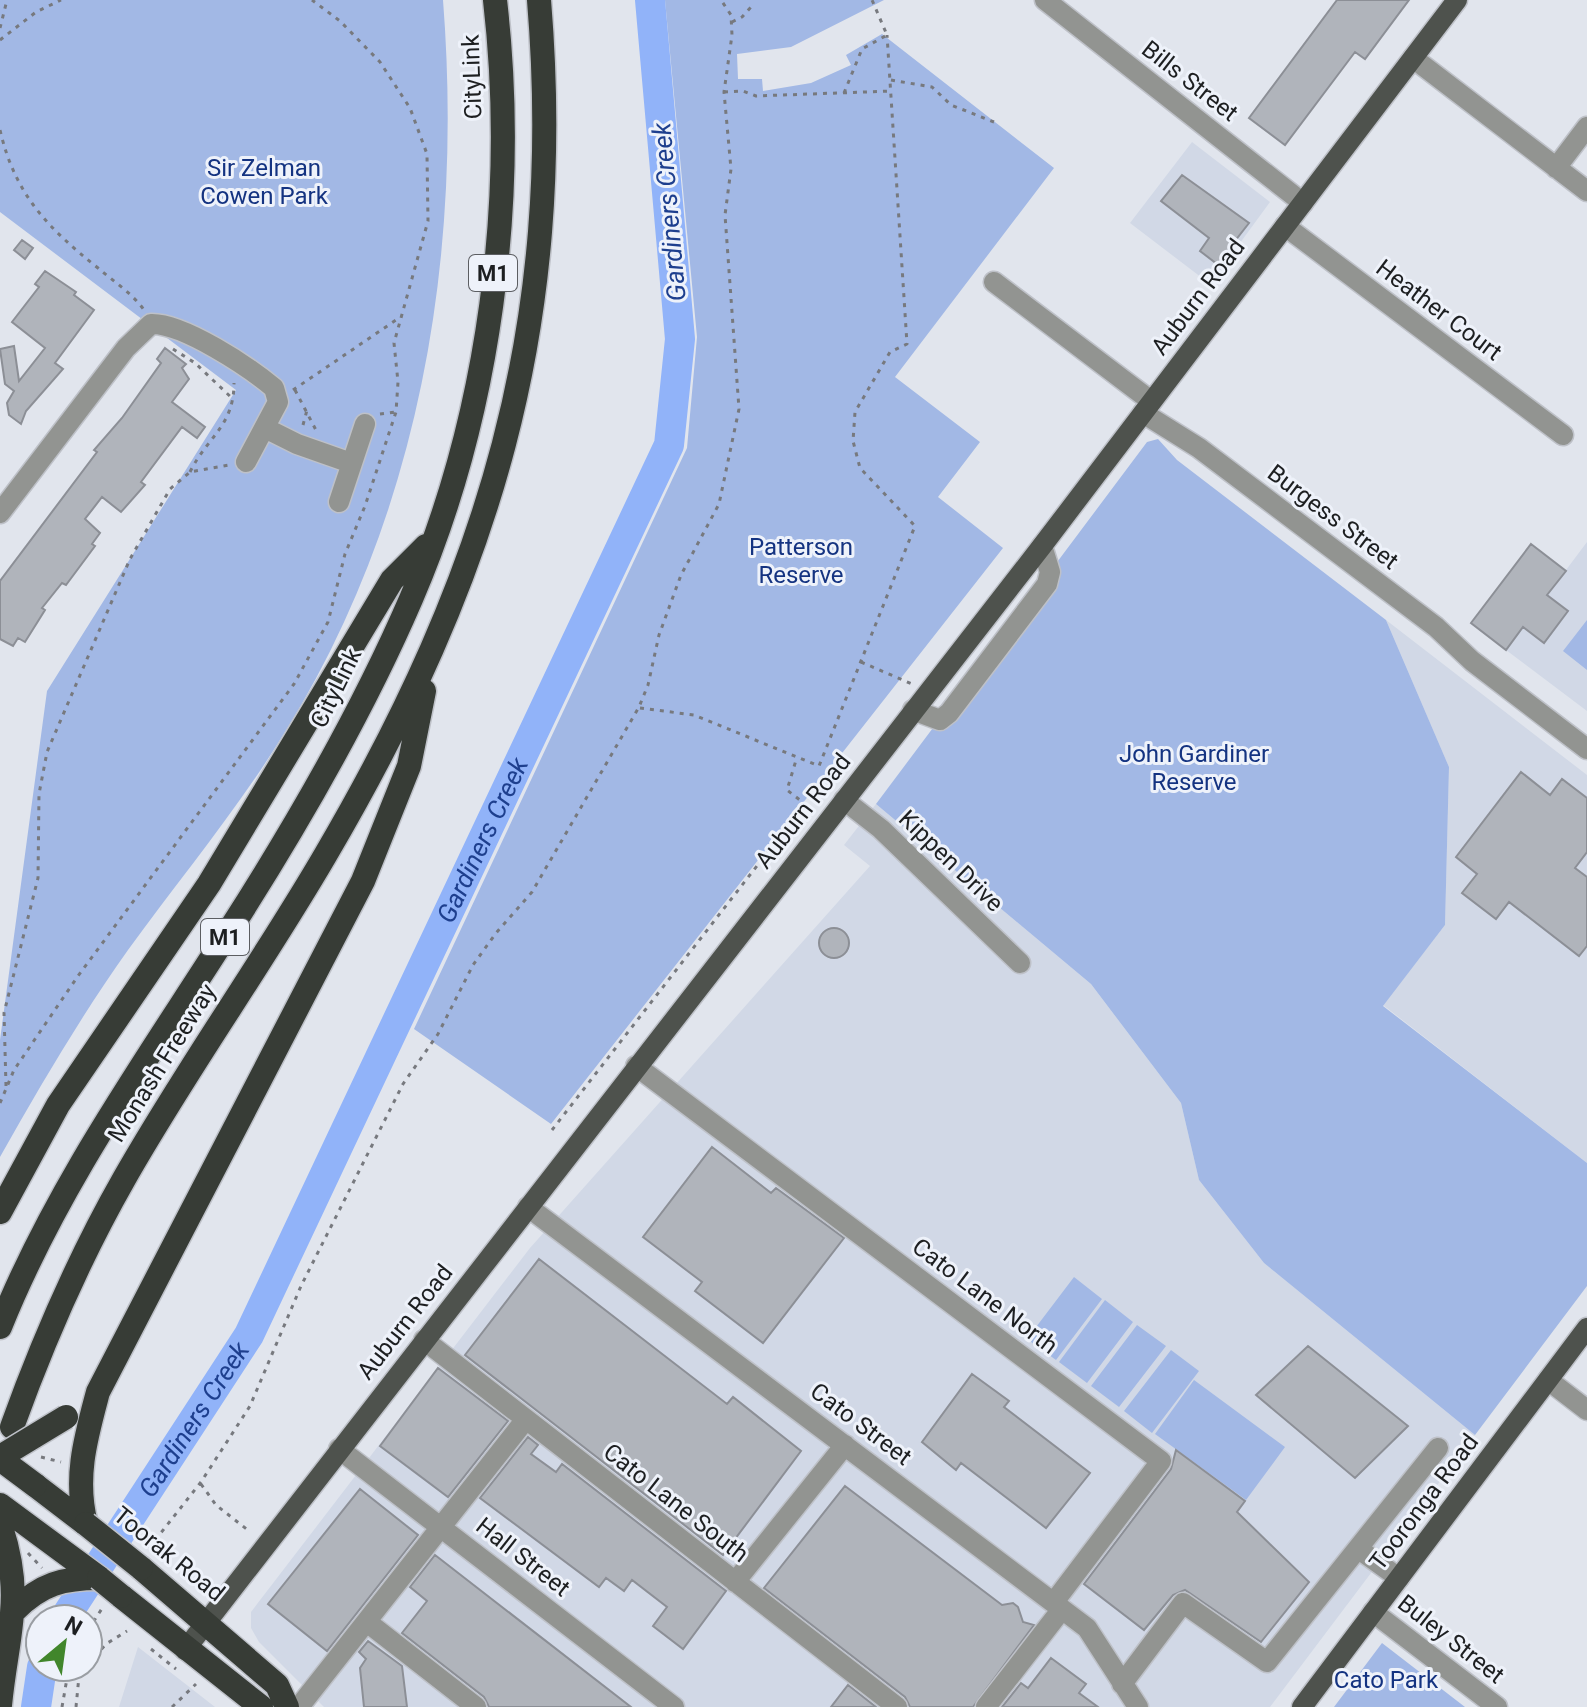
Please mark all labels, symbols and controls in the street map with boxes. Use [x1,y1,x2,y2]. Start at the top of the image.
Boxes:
street label: CityLink [456,33,487,120]
street label: Bills Street [1136,35,1244,127]
water label: Gardiners Creek [646,120,692,302]
park label: Sir Zelman Cowen Park [200,154,329,210]
street label: Auburn Road [1145,234,1251,360]
street label: Heather Court [1371,254,1507,366]
road number: M1 [469,255,517,291]
street label: Burgess Street [1262,459,1404,575]
park label: Patterson Reserve [749,533,853,589]
street label: CityLink [305,643,368,732]
park label: John Gardiner Reserve [1119,740,1269,796]
street label: Auburn Road [750,748,856,874]
water label: Gardiners Creek [431,752,535,928]
street label: Kippen Drive [893,804,1009,918]
road number: M1 [201,919,249,955]
street label: Monash Freeway [102,978,222,1147]
street label: Cato Lane North [907,1232,1063,1360]
street label: Auburn Road [352,1259,458,1385]
water label: Gardiners Creek [132,1335,256,1503]
street label: Cato Street [805,1377,917,1471]
street label: Tooronga Road [1364,1429,1484,1575]
street label: Cato Lane South [598,1438,754,1568]
street label: Toorak Road [108,1501,230,1607]
street label: Hall Street [471,1512,576,1602]
street label: Buley Street [1392,1589,1510,1689]
north arrow [24,1603,104,1683]
text: N [61,1611,86,1641]
park label: Cato Park [1334,1666,1439,1694]

